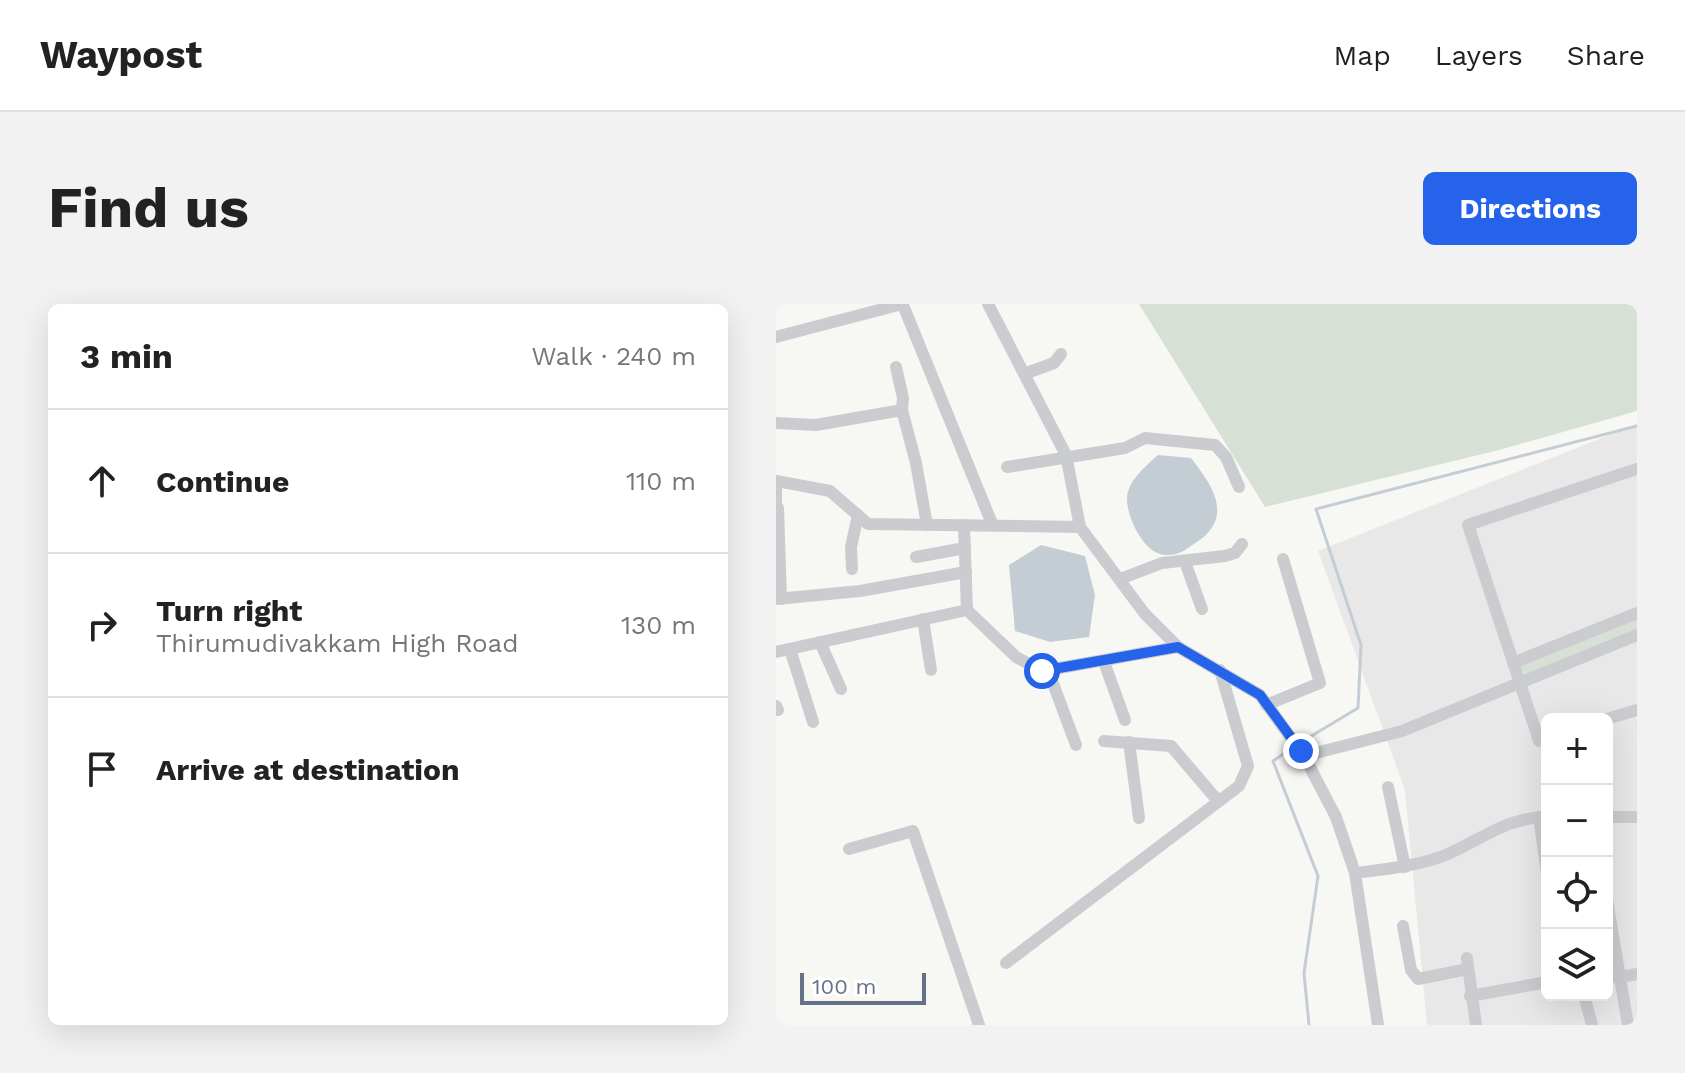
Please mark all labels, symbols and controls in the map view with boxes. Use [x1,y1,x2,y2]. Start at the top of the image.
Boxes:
text: Waypost [40,33,202,77]
text: Map [1334,39,1391,72]
text: Layers [1435,39,1523,72]
text: Share [1567,39,1645,72]
button: Directions [1423,172,1637,245]
text: Find us [48,175,249,241]
text: 3 min [80,336,173,376]
text: Walk · 240 m [532,341,696,371]
icon: ahead [80,459,124,503]
text: Continue [156,464,289,499]
text: 110 m [626,466,696,496]
text: Turn right [156,593,302,628]
icon: right [80,603,124,647]
text: 130 m [621,610,696,640]
text: Thirumudivakkam High Road [156,628,519,658]
route start [1024,653,1060,689]
map controls [1541,713,1613,1001]
button: + [1541,713,1613,785]
route end [1283,733,1319,769]
icon: arrive [80,747,124,791]
text: Arrive at destination [156,752,460,787]
button: − [1541,785,1613,857]
button: locate [1541,857,1613,929]
button: layers [1541,929,1613,1001]
scale bar [800,969,926,1005]
text: 100 m [812,974,876,999]

